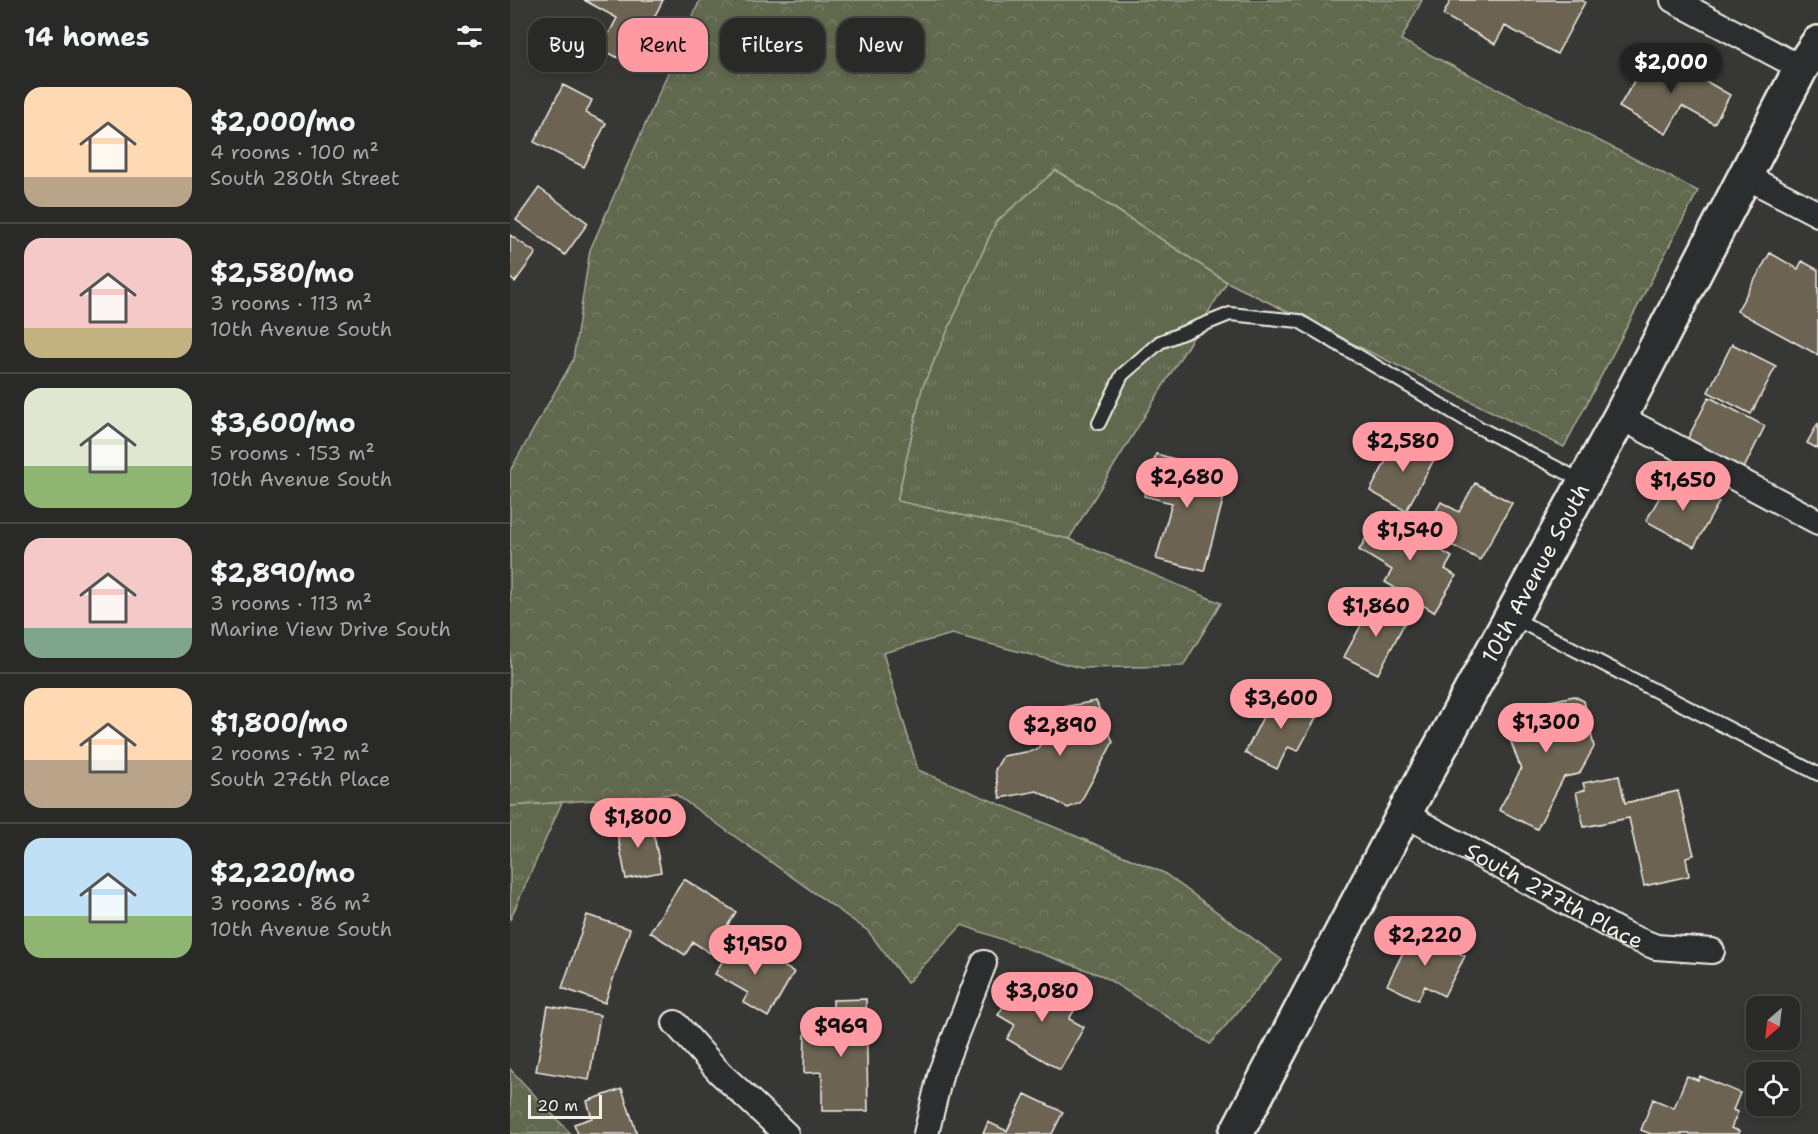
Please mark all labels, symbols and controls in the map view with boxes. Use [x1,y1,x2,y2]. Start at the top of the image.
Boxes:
chip: Buy [528,18,606,72]
chip: Rent [618,18,708,72]
chip: Filters [720,18,825,72]
chip: New [837,18,924,72]
text: 14 homes [24,19,150,54]
icon: filters [453,20,486,53]
pin: $2,000 [1622,43,1720,94]
text: $2,000 [1634,49,1708,75]
text: $2,000/mo [210,104,356,139]
icon: home [72,111,144,183]
text: 4 rooms · 100 m² [210,139,379,165]
text: South 280th Street [210,165,400,191]
text: $2,580/mo [210,255,354,290]
icon: home [72,262,144,334]
text: 3 rooms · 113 m² [210,290,372,316]
text: 10th Avenue South [210,316,392,342]
text: $3,600/mo [210,405,356,440]
icon: home [72,412,144,484]
pin: $2,580 [1354,422,1452,473]
text: $2,580 [1366,428,1440,454]
text: 5 rooms · 153 m² [210,440,375,466]
pin: $2,680 [1138,458,1236,509]
pin: $1,650 [1634,461,1732,512]
text: $2,680 [1150,464,1224,490]
text: 10th Avenue South [210,466,392,492]
text: $1,650 [1650,467,1716,493]
street label: 10th Avenue South [1475,478,1596,668]
pin: $1,540 [1361,511,1459,562]
text: $1,540 [1376,517,1444,543]
text: $2,890/mo [210,555,355,590]
icon: home [72,562,144,634]
pin: $1,860 [1327,587,1425,638]
text: 3 rooms · 113 m² [210,590,372,616]
text: $1,860 [1342,593,1410,619]
text: Marine View Drive South [210,616,451,642]
pin: $3,600 [1232,679,1330,730]
text: $3,600 [1244,685,1318,711]
pin: $1,300 [1497,703,1595,754]
text: $1,800/mo [210,705,348,740]
pin: $2,890 [1011,706,1109,757]
text: $1,300 [1512,709,1580,735]
icon: home [72,712,144,784]
text: $2,890 [1023,712,1097,738]
text: 2 rooms · 72 m² [210,740,369,766]
text: South 276th Place [210,766,390,792]
pin: $1,800 [589,798,687,849]
text: $1,800 [604,804,672,830]
street label: South 277th Place [1460,836,1647,955]
text: $2,220/mo [210,855,355,890]
icon: home [72,862,144,934]
text: 3 rooms · 86 m² [210,890,370,916]
text: 10th Avenue South [210,916,392,942]
pin: $2,220 [1376,916,1474,967]
text: $2,220 [1388,922,1462,948]
pin: $1,950 [706,925,804,976]
text: $1,950 [723,931,787,957]
pin: $3,080 [993,972,1091,1023]
text: $3,080 [1005,978,1079,1004]
north arrow [1746,996,1800,1050]
map controls [1746,996,1800,1116]
pin: $969 [805,1007,877,1058]
text: $969 [814,1013,868,1039]
button: locate [1746,1062,1800,1116]
scale bar [528,1092,602,1120]
text: 20 m [537,1095,578,1116]

